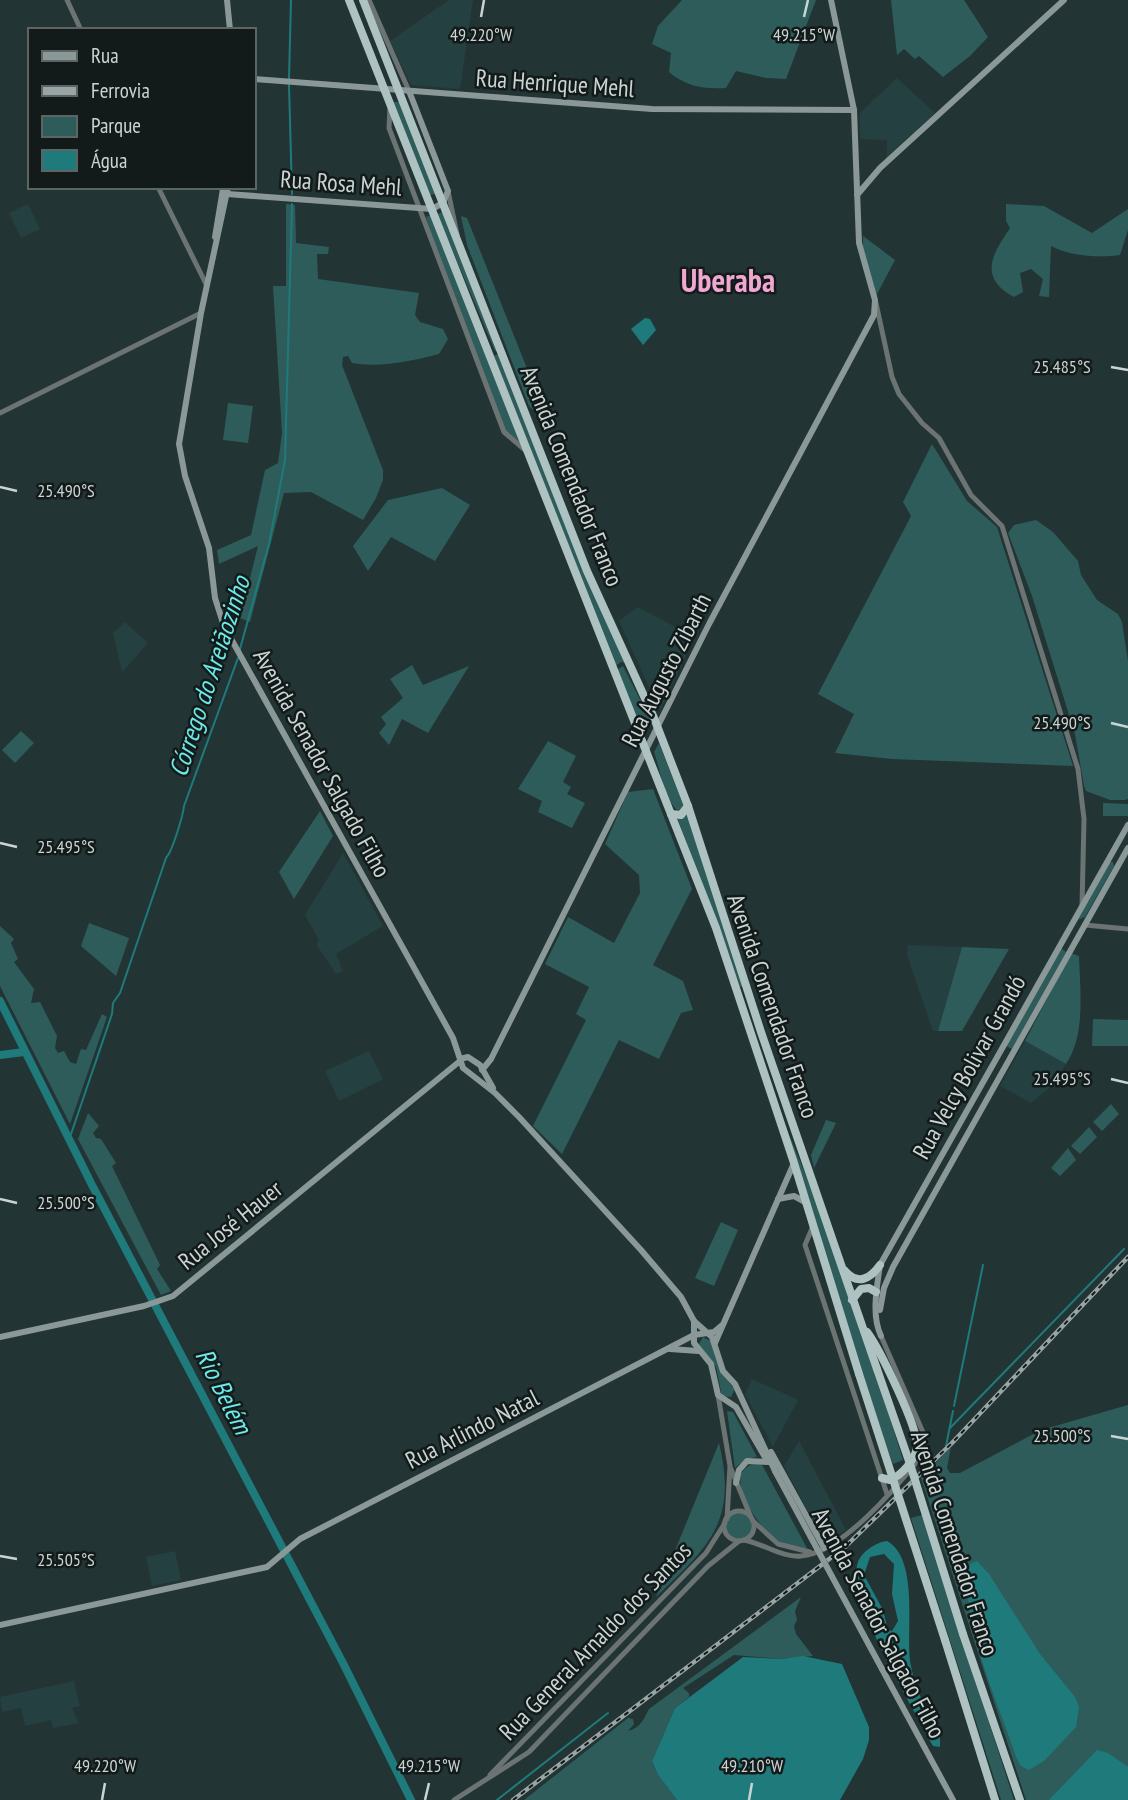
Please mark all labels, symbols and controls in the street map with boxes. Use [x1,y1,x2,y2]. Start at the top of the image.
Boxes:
text: 49.220°W [450,23,512,46]
text: 49.215°W [773,23,835,46]
legend [28,28,256,189]
text: Rua [91,42,119,69]
street label: Rua Henrique Mehl [475,62,636,104]
text: Ferrovia [91,77,150,104]
text: Parque [91,112,141,139]
text: Água [91,147,127,174]
street label: Rua Rosa Mehl [279,163,403,203]
district label: Uberaba [681,259,775,301]
text: 25.485°S [1033,355,1091,378]
street label: Avenida Comendador Franco [514,361,630,591]
text: 25.490°S [37,479,95,502]
water label: Córrego do Areiãozinho [161,570,257,780]
street label: Rua Augusto Zibarth [614,588,718,752]
street label: Avenida Senador Salgado Filho [246,643,398,883]
text: 25.490°S [1033,711,1091,734]
text: 25.495°S [37,835,95,858]
street label: Avenida Comendador Franco [720,890,826,1122]
street label: Rua Velcy Bolivar Grandó [906,970,1032,1164]
text: 25.495°S [1033,1067,1091,1090]
street label: Rua José Hauer [172,1173,289,1276]
text: 25.500°S [37,1191,95,1214]
water label: Rio Belém [189,1343,260,1441]
street label: Rua Arlindo Natal [400,1382,544,1476]
text: 25.500°S [1033,1424,1091,1447]
street label: Avenida Comendador Franco [904,1426,1006,1660]
street label: Avenida Senador Salgado Filho [805,1503,953,1743]
street label: Rua General Arnaldo dos Santos [492,1535,698,1747]
text: 25.505°S [37,1548,95,1571]
text: 49.220°W [74,1754,136,1777]
text: 49.215°W [398,1754,460,1777]
text: 49.210°W [721,1754,783,1777]

